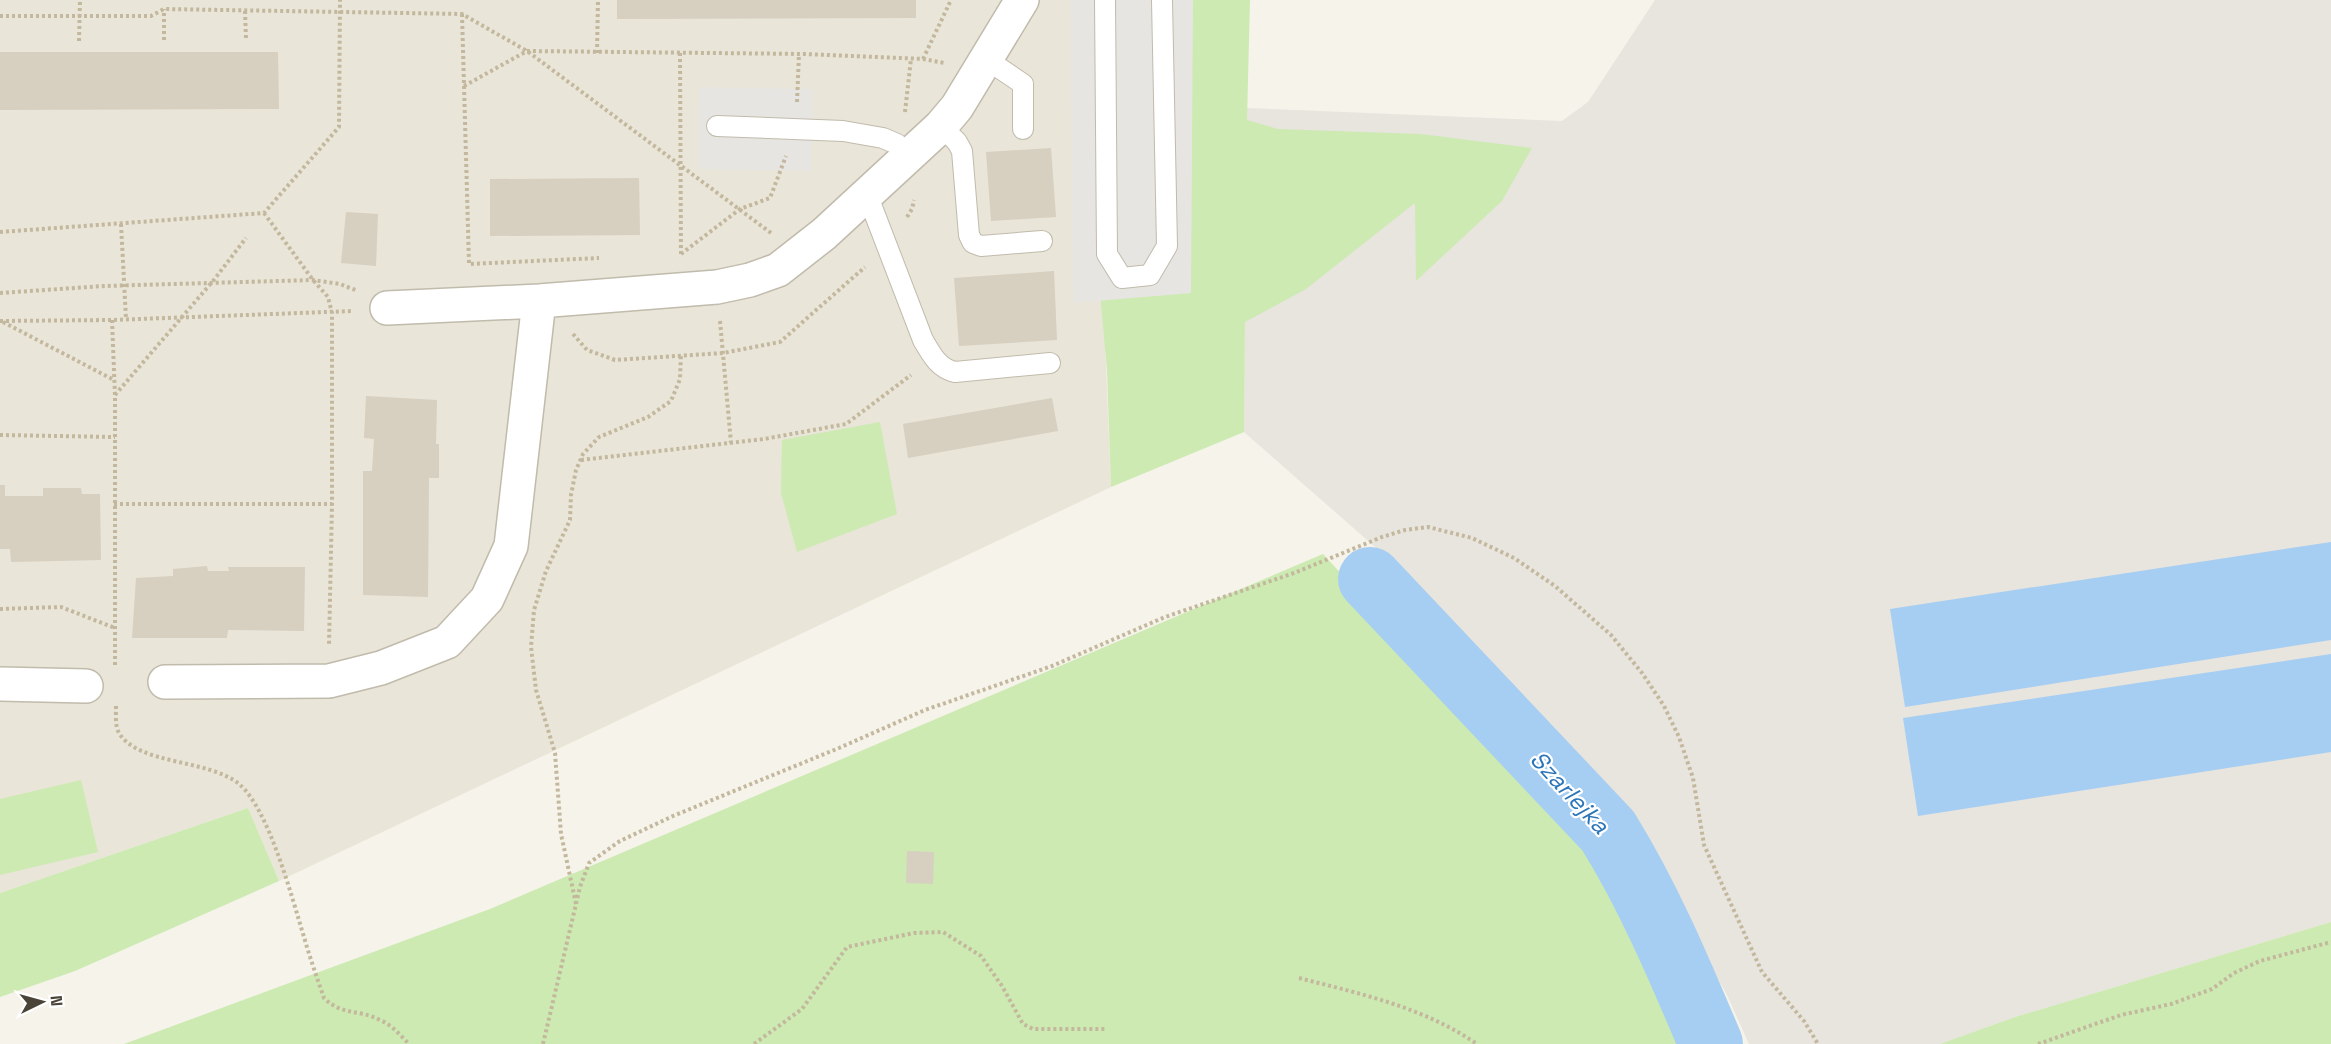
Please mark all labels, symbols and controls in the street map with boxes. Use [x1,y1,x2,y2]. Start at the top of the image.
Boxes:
water label: Szarlejka [1524,744,1616,840]
north arrow [12,972,72,1032]
text: N [46,994,67,1007]

